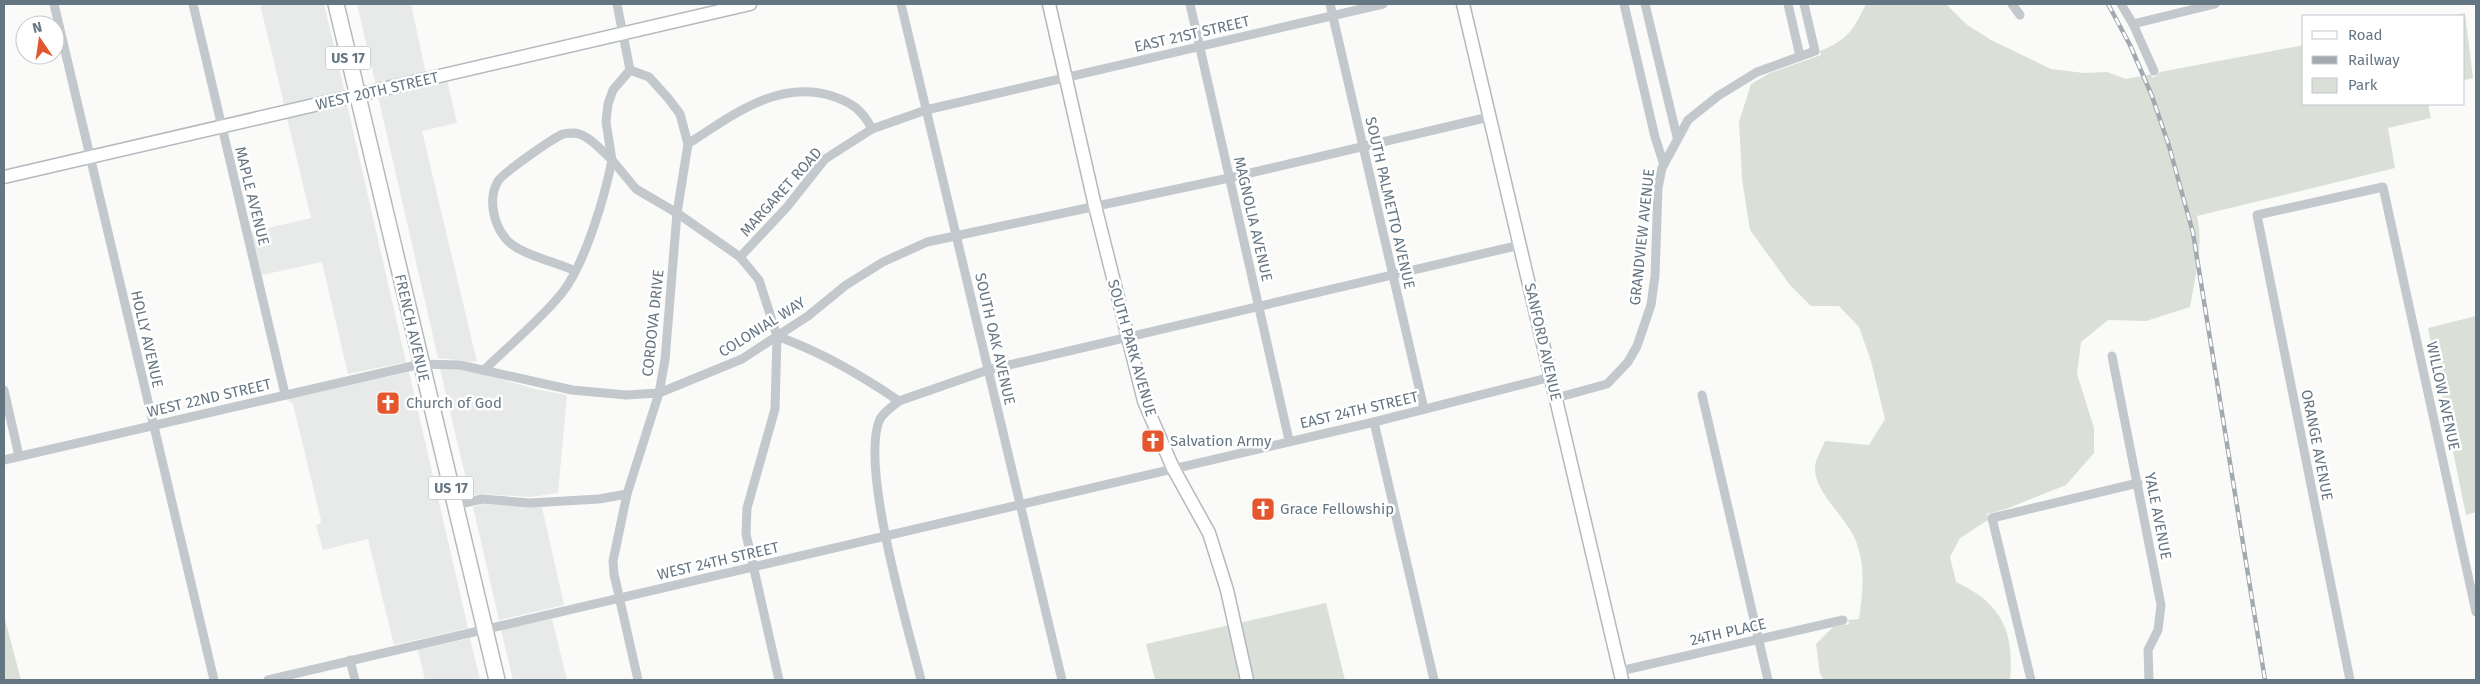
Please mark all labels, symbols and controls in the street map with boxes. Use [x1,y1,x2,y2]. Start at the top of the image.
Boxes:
street label: EAST 21ST STREET [1133,12,1252,56]
north arrow [15,15,65,65]
legend [2302,15,2465,105]
text: N [31,18,44,37]
text: Road [2348,26,2383,44]
road number: US 17 [326,46,370,70]
text: Railway [2348,51,2400,69]
street label: WEST 20TH STREET [314,68,440,114]
text: Park [2348,76,2378,94]
street label: SOUTH PALMETTO AVENUE [1361,115,1419,291]
street label: MARGARET ROAD [736,144,826,240]
street label: MAPLE AVENUE [231,145,273,247]
street label: MAGNOLIA AVENUE [1230,155,1276,283]
street label: GRANDVIEW AVENUE [1626,168,1658,306]
street label: CORDOVA DRIVE [638,268,668,378]
street label: SOUTH OAK AVENUE [971,271,1019,407]
street label: FRENCH AVENUE [391,272,433,384]
street label: SOUTH PARK AVENUE [1104,277,1160,419]
street label: SANFORD AVENUE [1521,281,1565,403]
street label: HOLLY AVENUE [127,289,167,389]
street label: COLONIAL WAY [715,293,809,361]
street label: WILLOW AVENUE [2423,340,2463,452]
street label: WEST 22ND STREET [145,375,273,421]
street label: EAST 24TH STREET [1298,388,1420,432]
street label: ORANGE AVENUE [2297,388,2337,502]
church icon: Church of God [375,390,401,416]
place label: Church of God [406,394,502,412]
church icon: Salvation Army [1140,428,1166,454]
place label: Salvation Army [1170,432,1272,450]
street label: YALE AVENUE [2141,471,2175,561]
road number: US 17 [428,476,474,499]
church icon: Grace Fellowship [1250,496,1276,522]
place label: Grace Fellowship [1280,500,1394,518]
street label: WEST 24TH STREET [655,538,781,584]
street label: 24TH PLACE [1688,615,1768,649]

